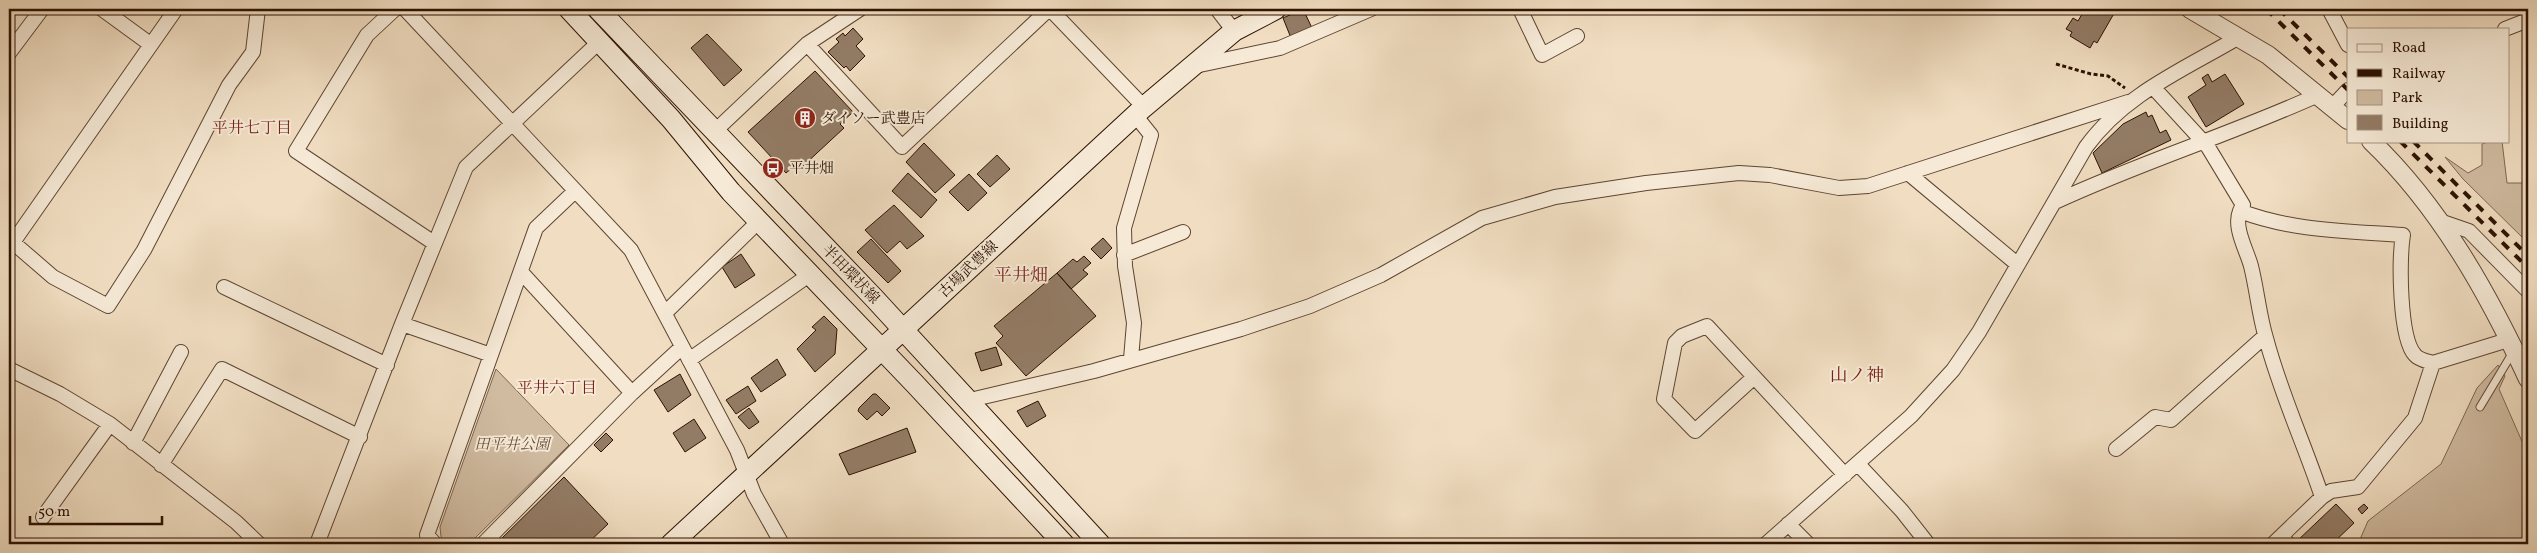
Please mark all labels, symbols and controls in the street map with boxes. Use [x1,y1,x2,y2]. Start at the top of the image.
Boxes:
legend [2347,28,2510,142]
text: Road [2392,38,2426,59]
text: Railway [2392,64,2445,85]
text: Park [2392,88,2423,109]
building icon: ダイソー武豊店 [793,106,817,130]
place label: ダイソー武豊店 [821,109,926,130]
text: Building [2392,114,2449,135]
district label: 平井七丁目 [212,118,292,140]
bus stop icon: 平井畑 [761,156,785,180]
place label: 平井畑 [789,159,834,180]
street label: 古場武豊線 [934,237,1004,303]
street label: 半田環状線 [816,241,884,309]
district label: 平井畑 [994,264,1048,289]
district label: 山ノ神 [1830,364,1884,389]
district label: 平井六丁目 [517,378,597,400]
park label: 田平井公園 [474,435,552,456]
scale bar [30,493,162,525]
text: 50 m [38,502,70,523]

